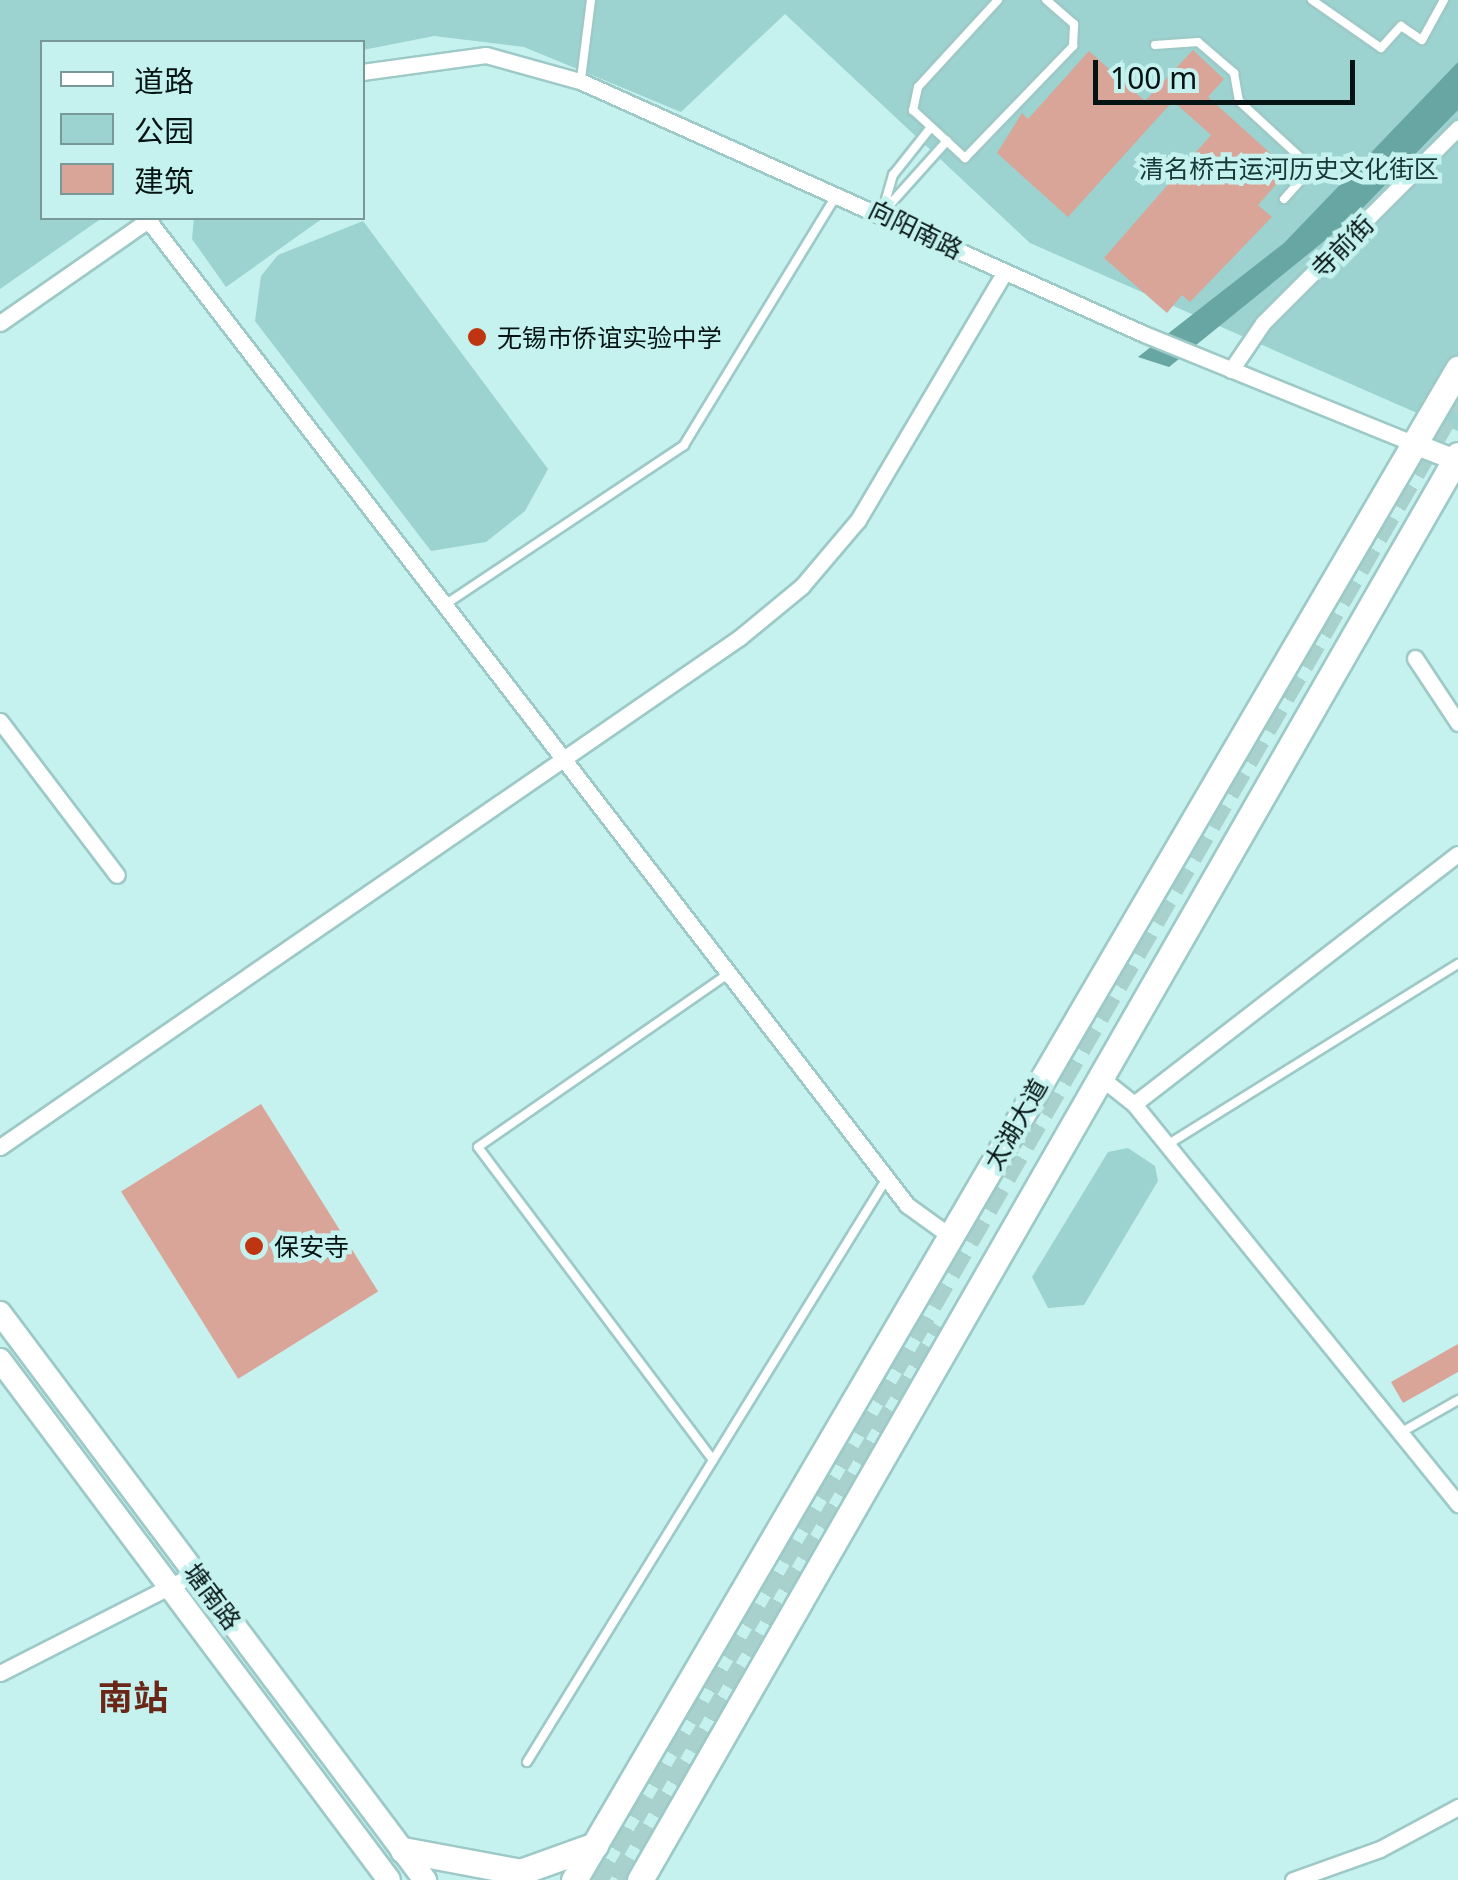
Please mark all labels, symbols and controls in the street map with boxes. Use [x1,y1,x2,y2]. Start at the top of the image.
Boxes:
legend [40,40,365,220]
scale bar [1098,40,1360,102]
text: 100 m [1110,57,1197,98]
text: 道路 [134,60,194,101]
text: 公园 [134,110,194,151]
park label: 清名桥古运河历史文化街区 [1139,153,1439,183]
text: 建筑 [134,160,194,201]
street label: 向阳南路 [864,194,968,264]
street label: 寺前街 [1305,209,1379,283]
place label: 无锡市侨谊实验中学 [497,322,722,352]
marker: 无锡市侨谊实验中学 [466,326,488,348]
street label: 太湖大道 [977,1073,1053,1175]
place label: 保安寺 [274,1231,349,1261]
marker: 保安寺 [243,1235,265,1257]
street label: 塘南路 [178,1557,248,1635]
district label: 南站 [98,1676,168,1718]

